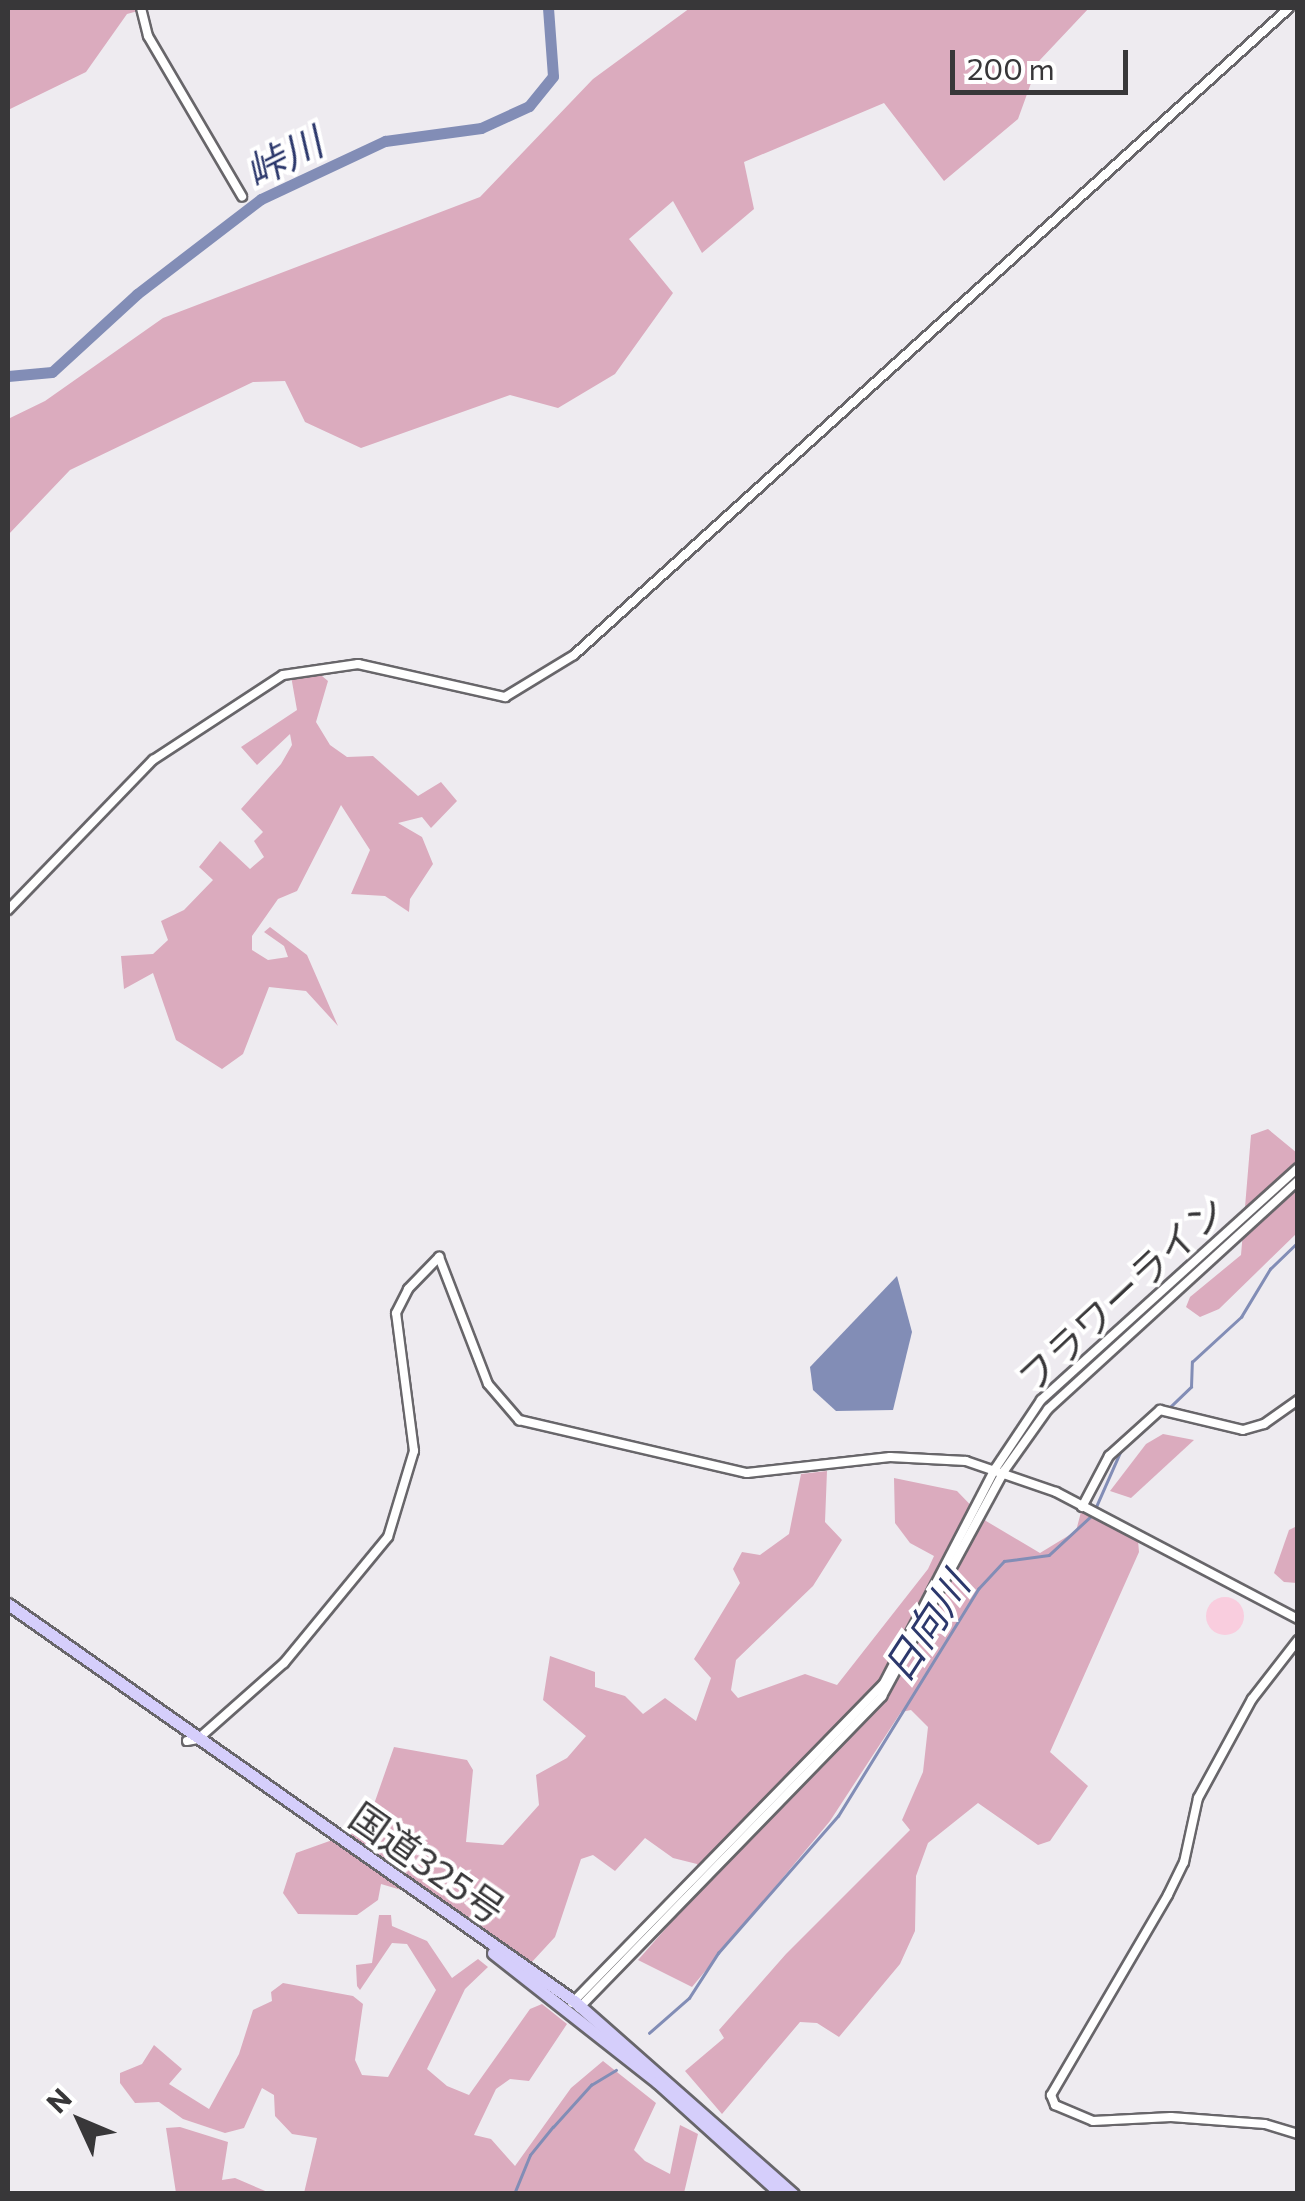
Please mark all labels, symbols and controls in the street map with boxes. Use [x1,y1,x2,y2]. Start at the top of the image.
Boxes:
scale bar [955,30,1132,92]
text: 200 m [967,49,1055,86]
water label: 峠川 [236,116,330,196]
street label: フラワーライン [1008,1186,1234,1400]
water label: 日向川 [872,1563,978,1689]
street label: 国道325号 [342,1792,514,1932]
north arrow [30,2071,130,2171]
text: N [39,2081,78,2120]

